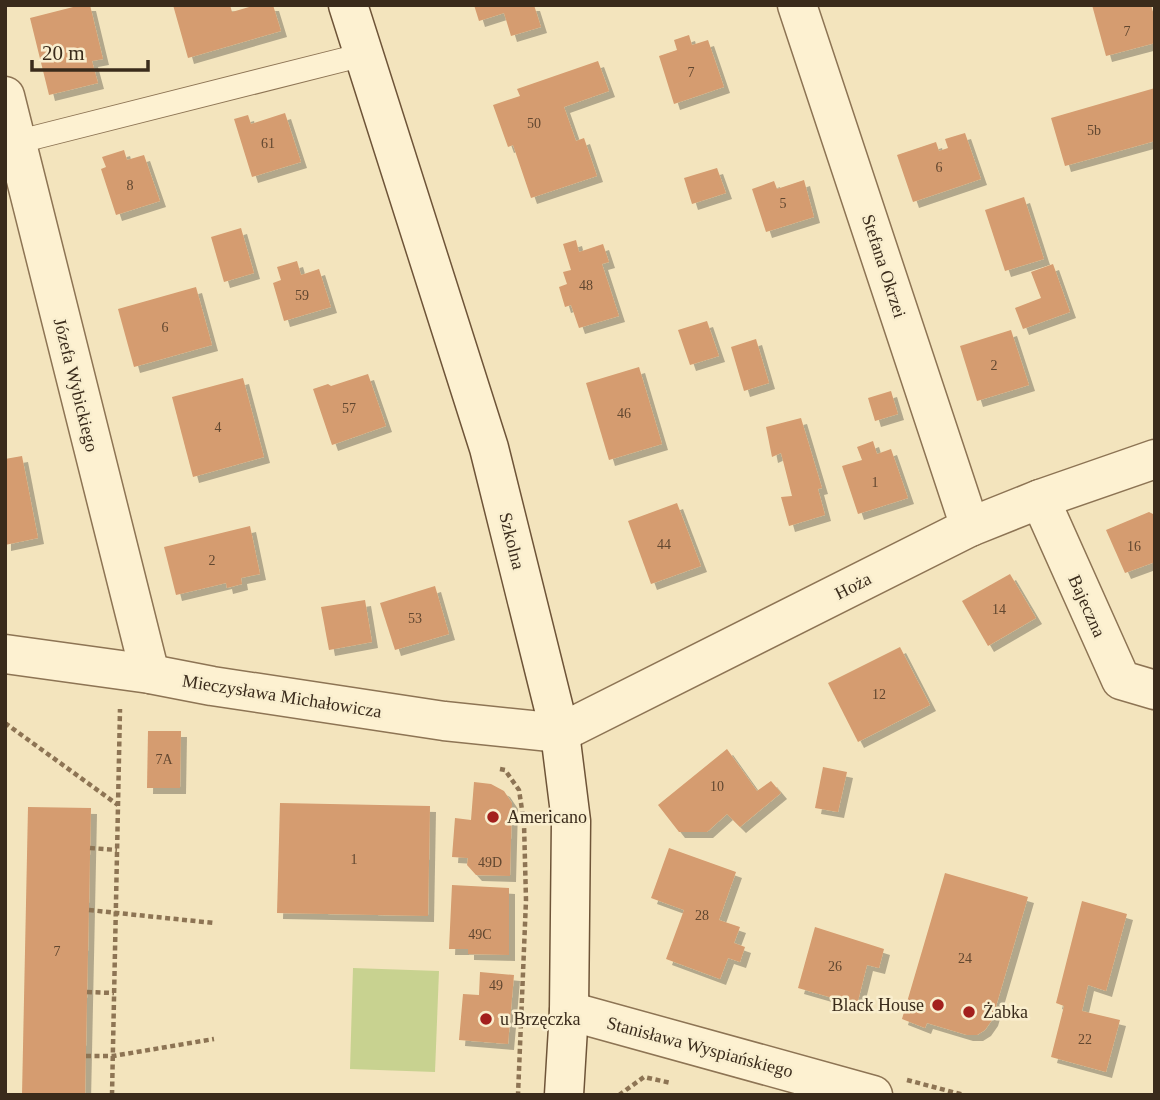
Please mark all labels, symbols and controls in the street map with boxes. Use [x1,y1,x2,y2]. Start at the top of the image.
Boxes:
house number: 7 [1124,24,1131,39]
scale bar [32,28,147,72]
text: 20 m [42,41,85,65]
house number: 7 [688,65,695,80]
house number: 50 [527,116,541,131]
house number: 5b [1087,123,1101,138]
house number: 61 [261,136,275,151]
house number: 6 [936,160,943,175]
house number: 8 [127,178,134,193]
house number: 5 [780,196,787,211]
street label: Stefana Okrzei [858,212,910,320]
house number: 48 [579,278,593,293]
house number: 59 [295,288,309,303]
street label: Józefa Wybickiego [50,316,102,454]
house number: 6 [162,320,169,335]
house number: 2 [991,358,998,373]
house number: 57 [342,401,356,416]
house number: 46 [617,406,631,421]
house number: 4 [215,420,222,435]
house number: 1 [872,475,879,490]
street label: Szkolna [495,510,529,572]
house number: 44 [657,537,671,552]
house number: 16 [1127,539,1141,554]
house number: 2 [209,553,216,568]
street label: Hoża [832,568,874,604]
street label: Bajeczna [1064,572,1110,640]
house number: 14 [992,602,1006,617]
house number: 53 [408,611,422,626]
street label: Mieczysława Michałowicza [181,670,383,722]
house number: 12 [872,687,886,702]
house number: 7A [155,752,173,767]
house number: 10 [710,779,724,794]
place label: Americano [507,807,587,827]
marker: Americano [485,809,501,825]
house number: 1 [351,852,358,867]
house number: 49D [478,855,502,870]
house number: 28 [695,908,709,923]
house number: 49C [468,927,492,942]
house number: 7 [54,944,61,959]
house number: 24 [958,951,972,966]
house number: 26 [828,959,842,974]
house number: 49 [489,978,503,993]
place label: Black House [832,995,924,1015]
marker: Black House [930,997,946,1013]
place label: Żabka [983,1002,1028,1022]
marker: Żabka [961,1004,977,1020]
place label: u Brzęczka [500,1009,580,1029]
marker: u Brzęczka [478,1011,494,1027]
street label: Stanisława Wyspiańskiego [605,1012,795,1082]
house number: 22 [1078,1032,1092,1047]

